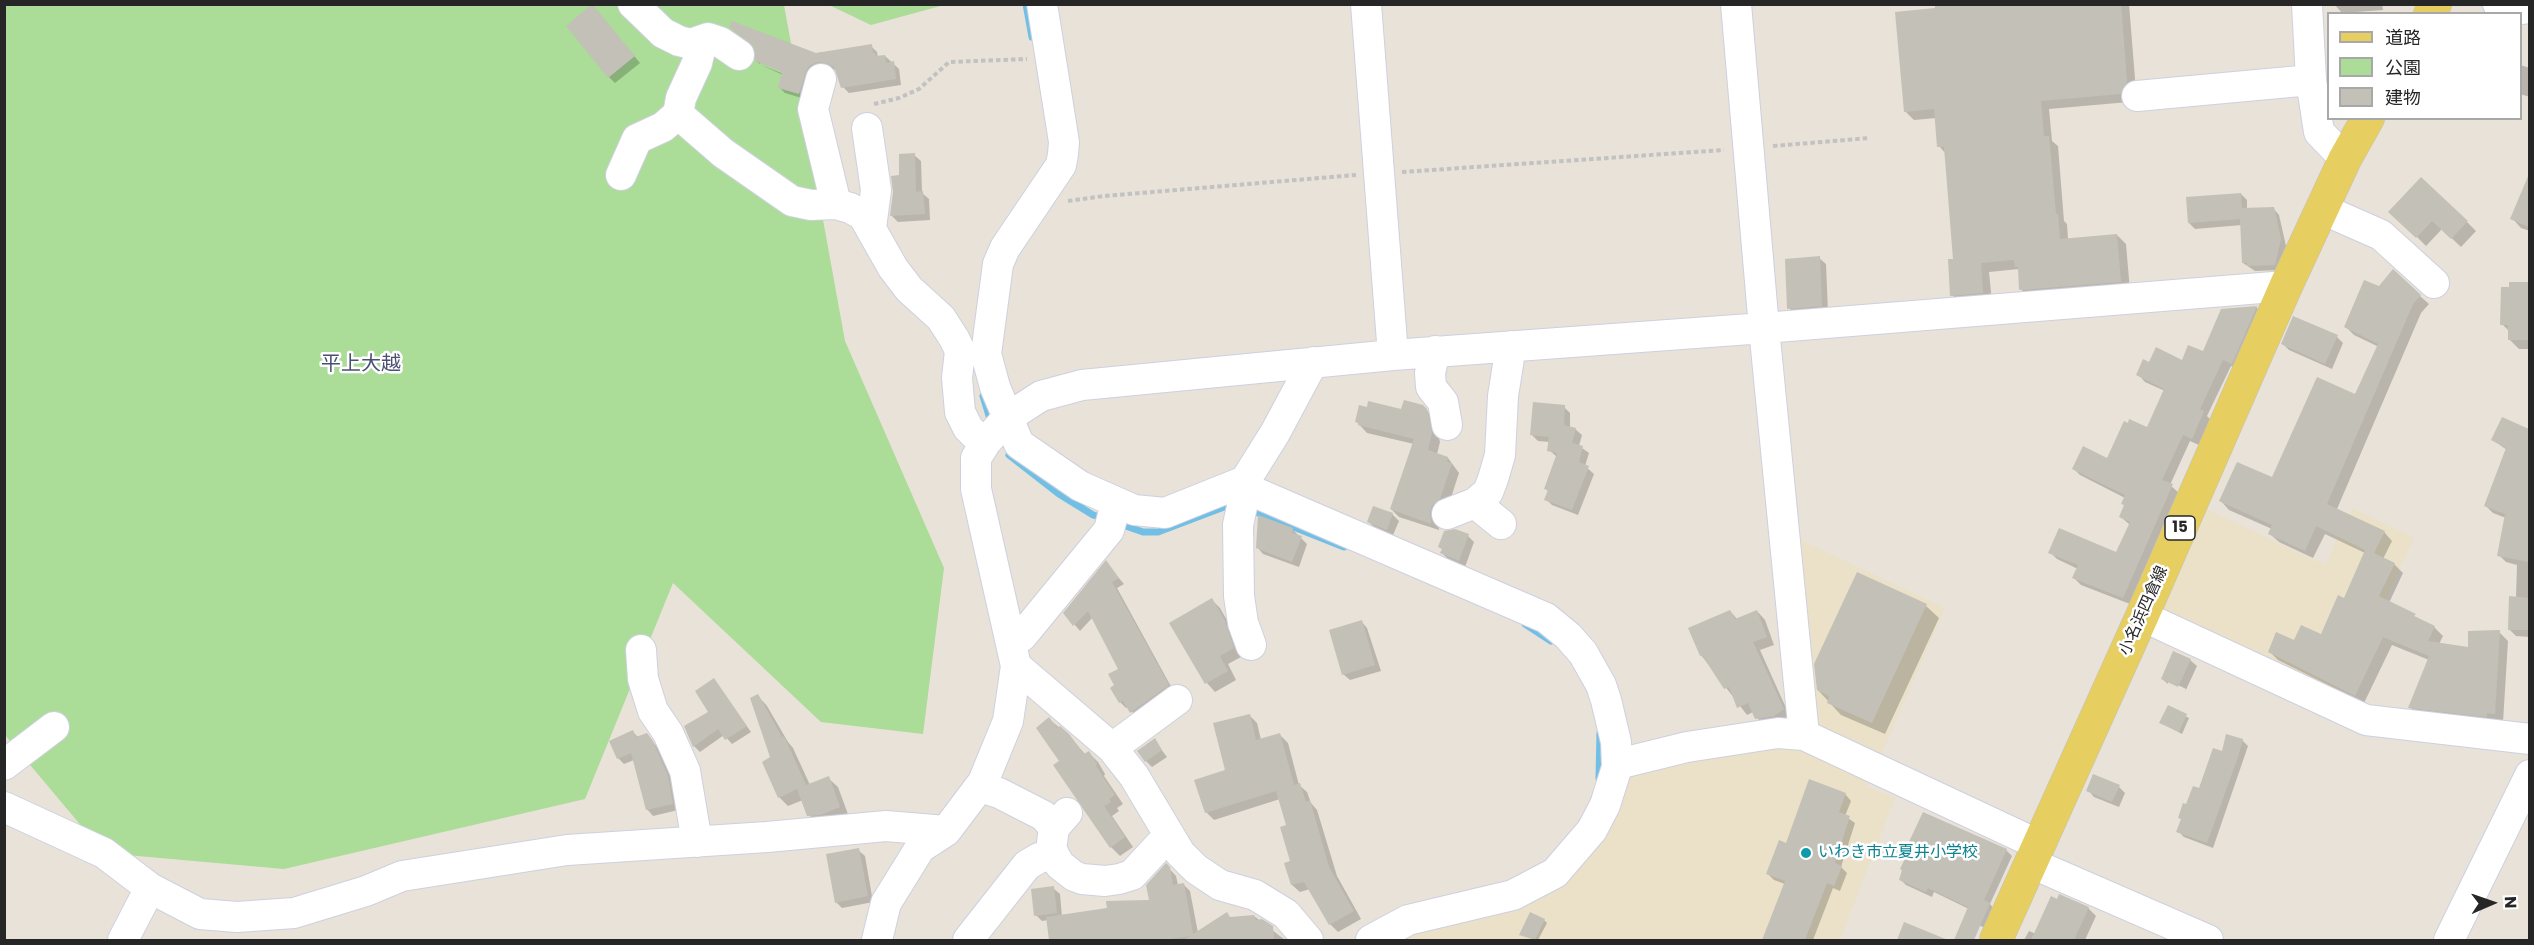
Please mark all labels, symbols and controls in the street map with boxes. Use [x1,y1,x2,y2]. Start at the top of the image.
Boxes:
legend [2327,12,2522,120]
text: 道路 [2385,25,2421,50]
text: 公園 [2385,55,2421,80]
text: 建物 [2385,85,2421,110]
district label: 平上大越 [321,353,401,377]
road number: 15 [2165,516,2195,540]
street label: 小名浜四倉線 [2116,563,2172,659]
place label: いわき市立夏井小学校 [1818,843,1978,863]
marker: いわき市立夏井小学校 [1799,846,1813,860]
north arrow [2462,873,2522,933]
text: N [2499,896,2522,909]

